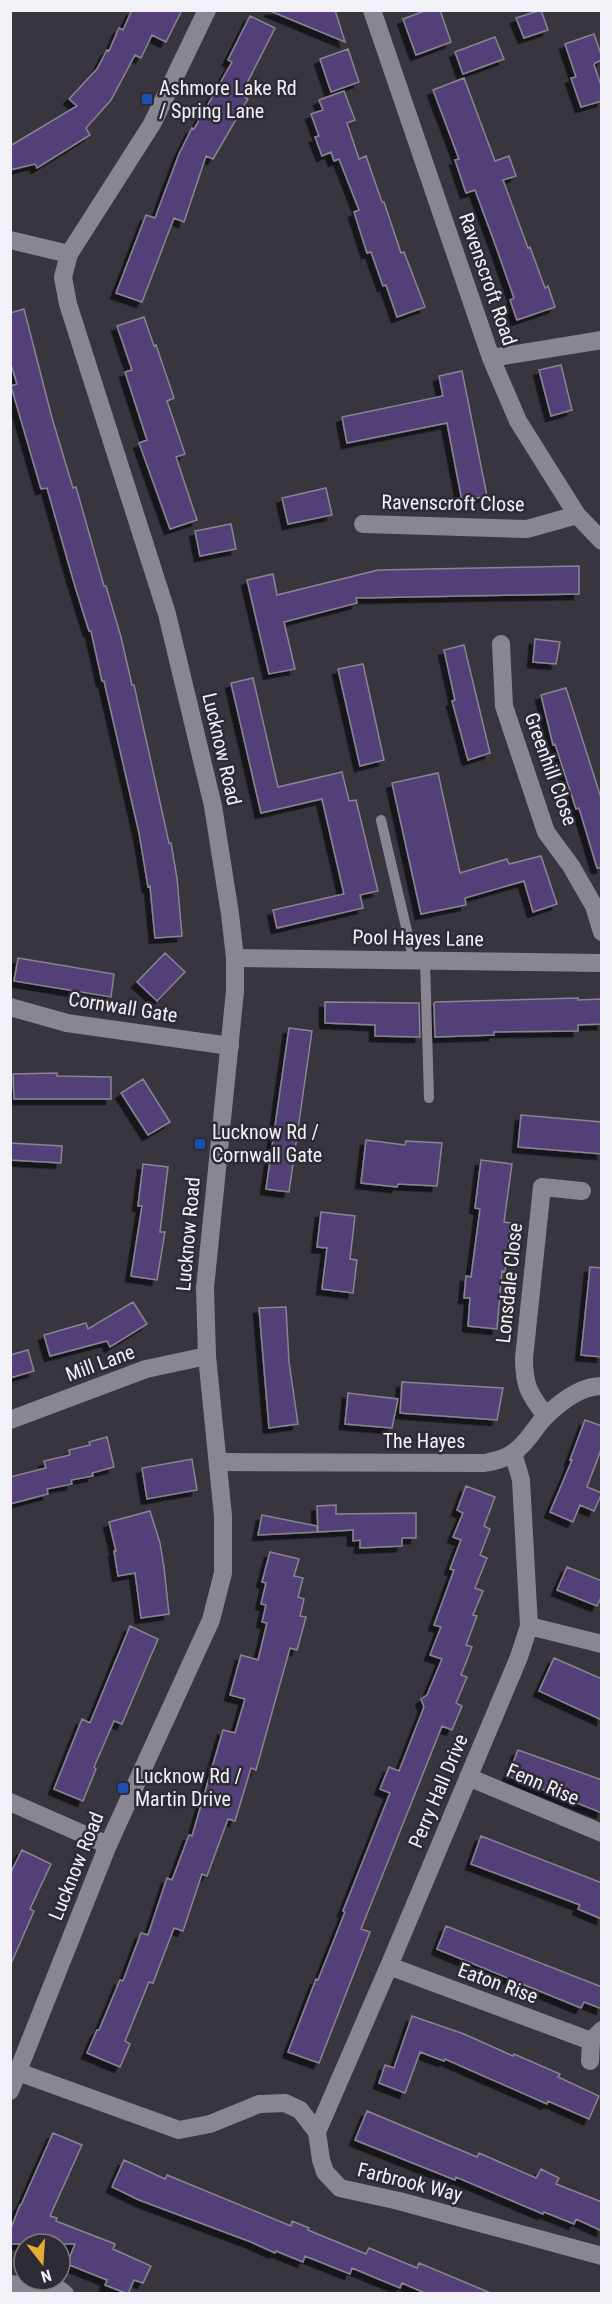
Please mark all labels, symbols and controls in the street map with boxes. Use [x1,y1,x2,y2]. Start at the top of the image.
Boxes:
place label: Ashmore Lake Rd / Spring Lane [159,76,297,123]
marker: Ashmore Lake Rd / Spring Lane [140,92,154,106]
street label: Ravenscroft Road [454,209,522,349]
street label: Ravenscroft Close [381,490,525,516]
street label: Lucknow Road [197,691,247,807]
street label: Greenhill Close [519,709,583,829]
street label: Pool Hayes Lane [352,925,484,951]
street label: Cornwall Gate [67,987,179,1027]
place label: Lucknow Rd / Cornwall Gate [212,1120,322,1167]
marker: Lucknow Rd / Cornwall Gate [193,1137,207,1151]
street label: Lucknow Road [171,1176,205,1292]
street label: Lonsdale Close [491,1222,527,1344]
street label: Mill Lane [62,1339,138,1387]
street label: The Hayes [383,1429,465,1453]
street label: Perry Hall Drive [403,1730,473,1852]
street label: Fenn Rise [503,1758,583,1810]
place label: Lucknow Rd / Martin Drive [135,1764,242,1811]
marker: Lucknow Rd / Martin Drive [116,1781,130,1795]
street label: Lucknow Road [43,1808,109,1924]
street label: Eaton Rise [455,1957,541,2009]
street label: Farbrook Way [355,2157,465,2207]
north arrow [12,2232,72,2292]
text: N [39,2265,54,2286]

